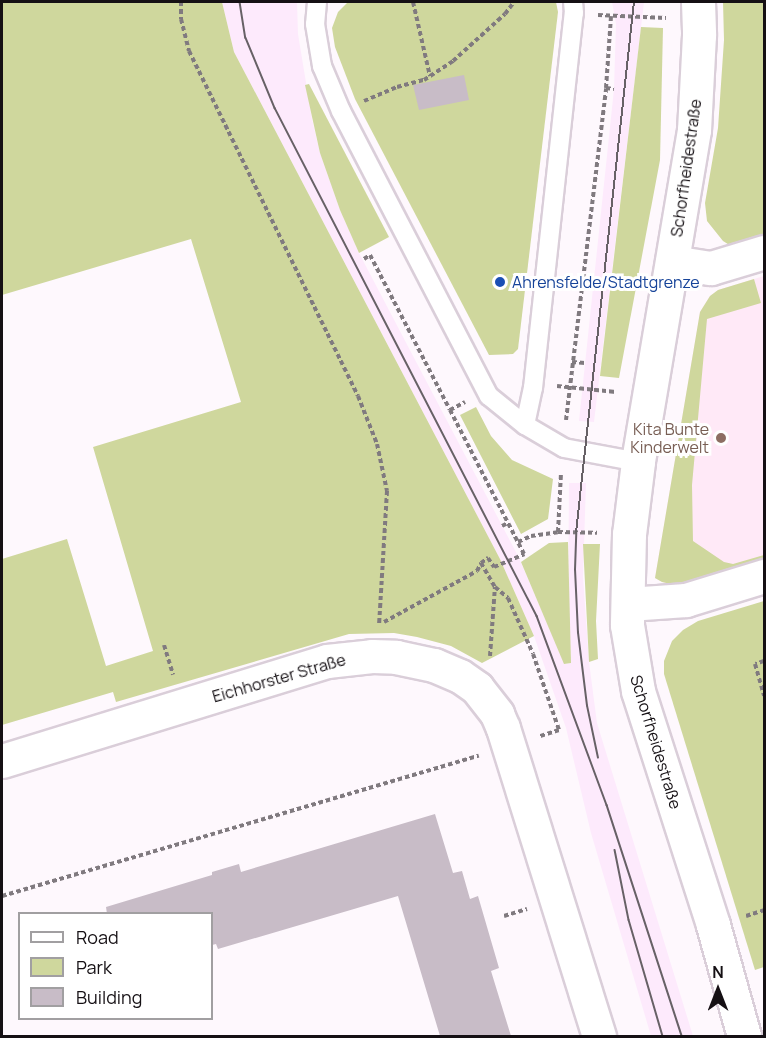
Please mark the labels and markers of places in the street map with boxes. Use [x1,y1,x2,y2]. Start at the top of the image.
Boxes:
place label: Ahrensfelde/Stadtgrenze [512,272,700,292]
marker: Ahrensfelde/Stadtgrenze [493,275,507,289]
place label: Kita Bunte Kinderwelt [630,419,709,457]
marker: Kita Bunte Kinderwelt [714,431,728,445]

